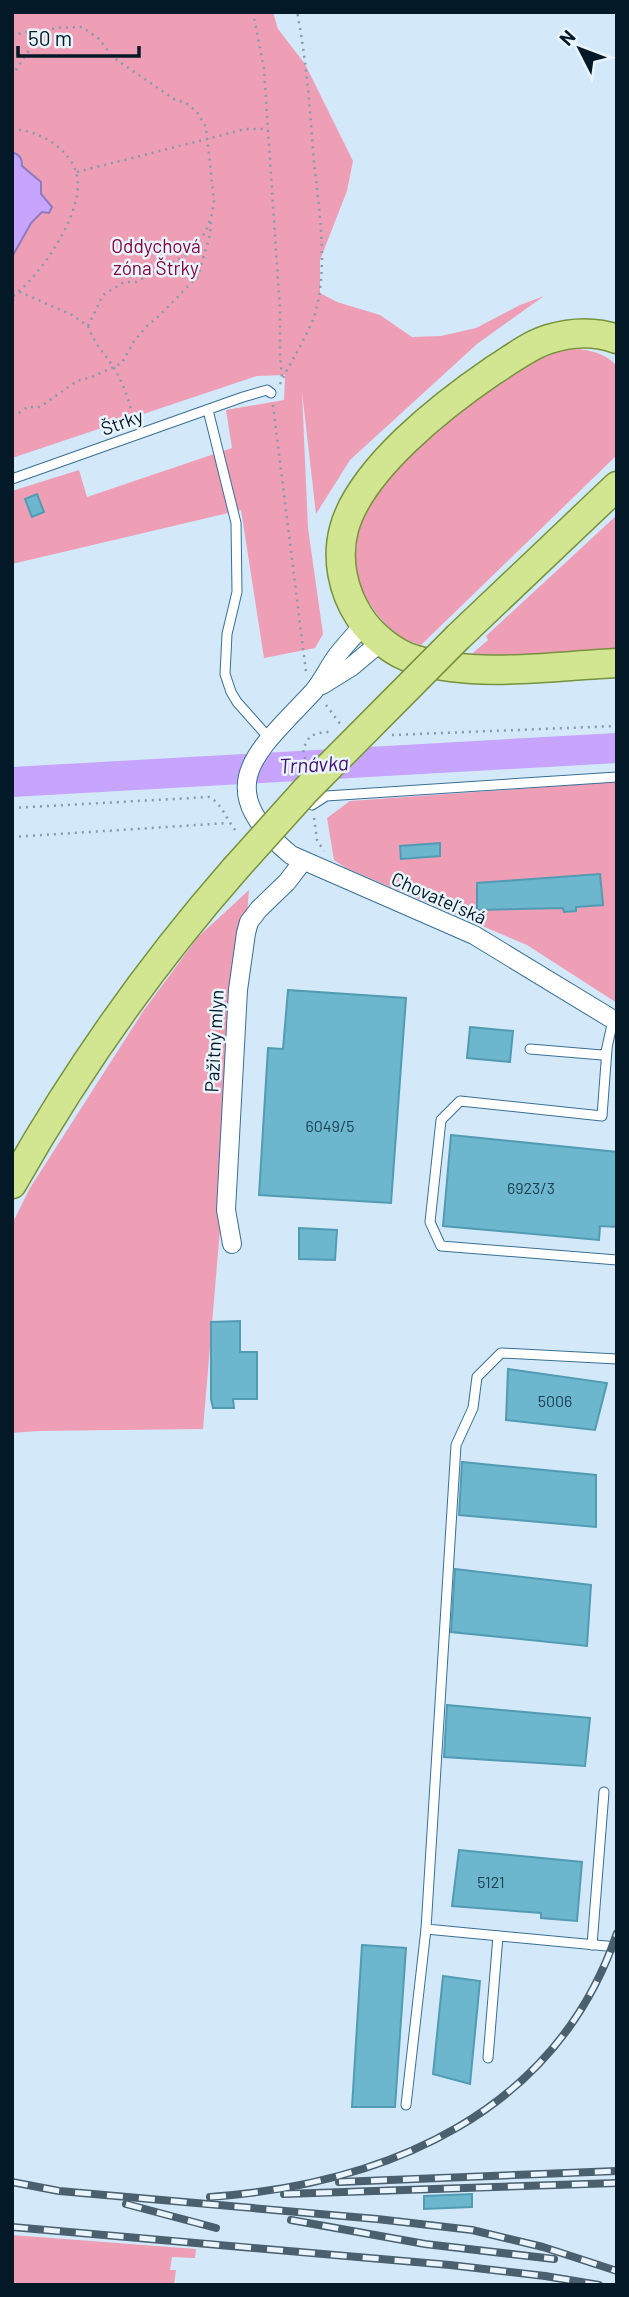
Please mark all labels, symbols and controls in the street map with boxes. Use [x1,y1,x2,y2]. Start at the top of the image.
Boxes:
scale bar [18,14,138,58]
north arrow [545,14,615,84]
text: 50 m [28,25,72,50]
text: N [554,25,580,50]
park label: Oddychová zóna Štrky [111,234,201,279]
street label: Štrky [98,403,146,440]
water label: Trnávka [278,749,349,778]
street label: Chovateľská [388,866,490,929]
street label: Pažitný mlyn [199,989,228,1093]
house number: 6049/5 [305,1116,355,1135]
house number: 6923/3 [507,1178,555,1197]
house number: 5006 [538,1391,572,1410]
house number: 5121 [477,1872,505,1891]

